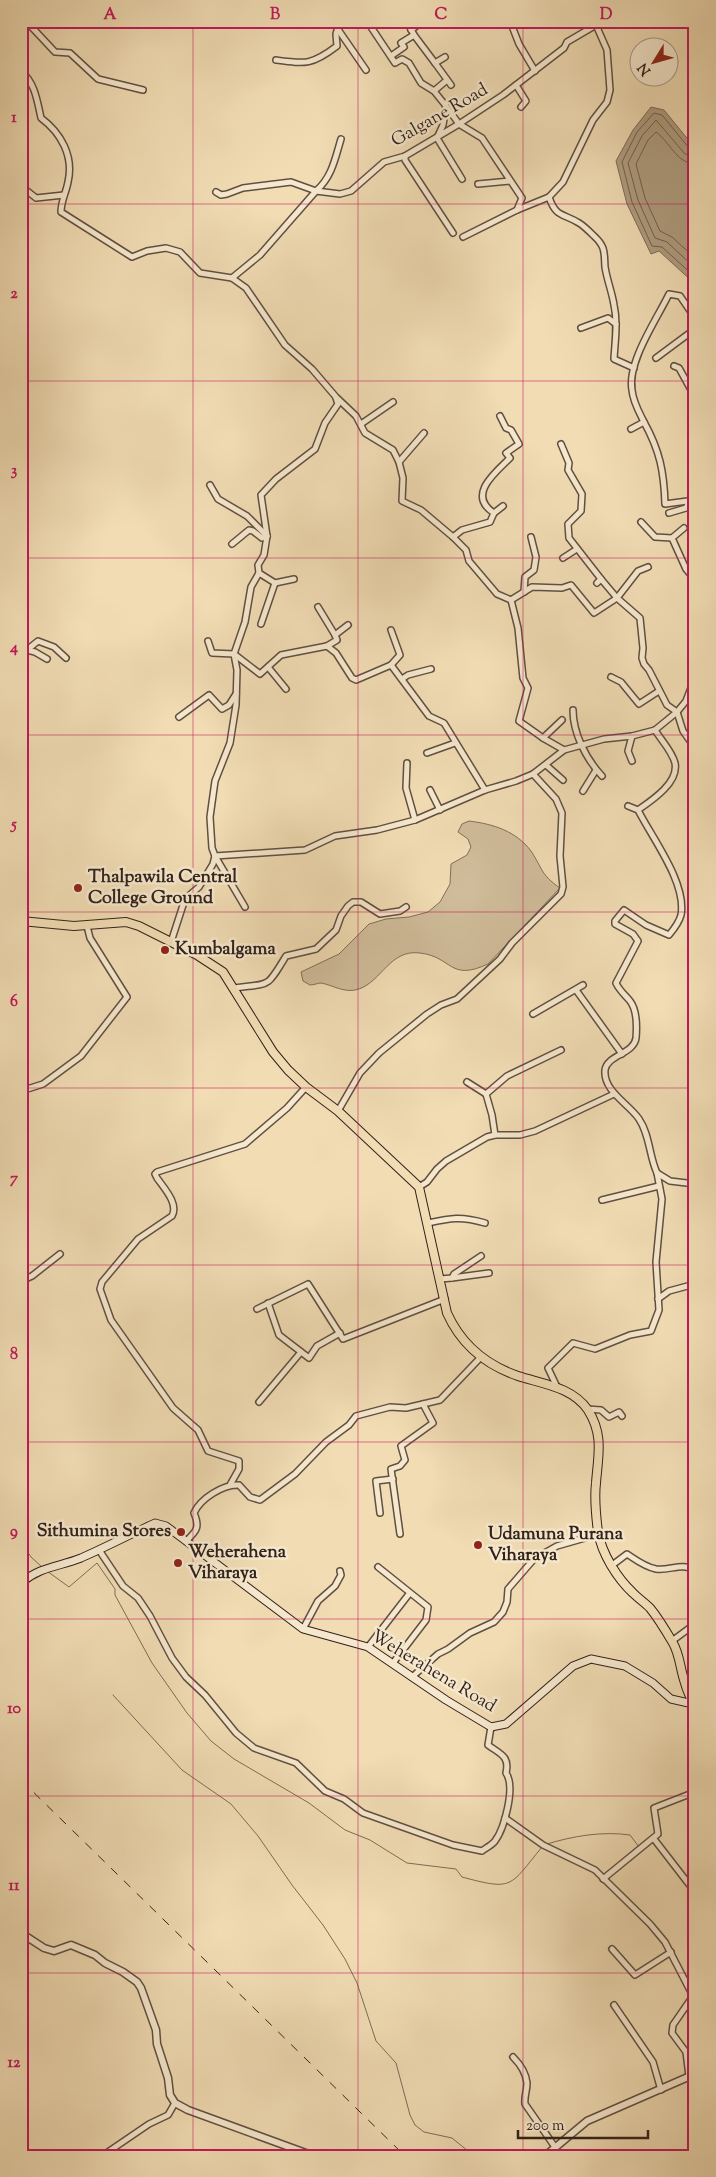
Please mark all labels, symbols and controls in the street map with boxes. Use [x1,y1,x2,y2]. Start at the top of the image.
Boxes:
text: A [104,4,117,27]
text: B [270,4,280,27]
text: C [435,4,448,27]
text: D [600,4,613,27]
north arrow [628,38,678,88]
text: N [634,58,657,79]
street label: Galgane Road [387,78,493,154]
text: 1 [11,107,17,130]
text: 2 [10,283,18,306]
text: 3 [11,460,18,483]
text: 4 [9,637,18,660]
text: 5 [9,814,17,837]
place label: Thalpawila Central College Ground [88,865,238,912]
marker: Thalpawila Central College Ground [72,882,84,894]
place label: Kumbalgama [175,937,276,963]
marker: Kumbalgama [159,944,171,956]
text: 6 [10,991,18,1014]
text: 7 [10,1168,19,1191]
text: 8 [10,1344,18,1367]
place label: Sithumina Stores [37,1519,171,1545]
text: 9 [10,1521,18,1544]
place label: Udamuna Purana Viharaya [488,1522,624,1569]
marker: Sithumina Stores [175,1526,187,1538]
marker: Udamuna Purana Viharaya [472,1539,484,1551]
place label: Weherahena Viharaya [188,1540,287,1587]
marker: Weherahena Viharaya [172,1557,184,1569]
street label: Weherahena Road [365,1624,501,1720]
text: 10 [7,1698,21,1721]
text: 11 [9,1875,20,1898]
text: 12 [8,2052,21,2075]
scale bar [518,2107,648,2139]
text: 200 m [526,2116,565,2137]

